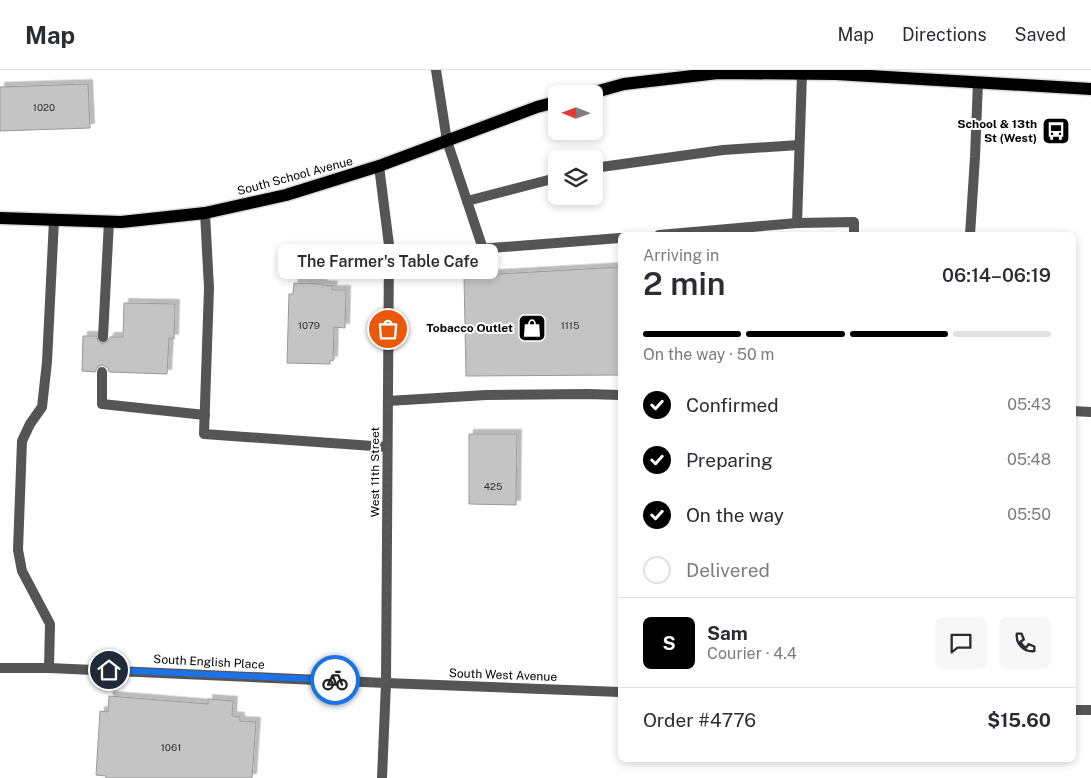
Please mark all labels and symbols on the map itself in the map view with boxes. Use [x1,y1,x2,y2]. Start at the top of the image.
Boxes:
north arrow [548,85,602,140]
house number: 1020 [33,101,55,113]
bus stop icon: School & 13th St (West) [1041,116,1071,146]
place label: School & 13th St (West) [957,117,1037,145]
street label: South School Avenue [236,154,354,198]
callout: The Farmer's Table Cafe [278,244,498,279]
pin [367,308,409,350]
shop icon: Tobacco Outlet [517,313,547,343]
house number: 1079 [298,319,320,331]
house number: 1115 [561,319,579,331]
place label: Tobacco Outlet [426,321,513,335]
street label: West 11th Street [368,426,382,517]
house number: 425 [484,480,502,492]
pin [88,649,130,691]
street label: South English Place [153,652,265,672]
courier [310,655,360,705]
street label: South West Avenue [449,666,558,684]
house number: 1061 [161,741,181,753]

